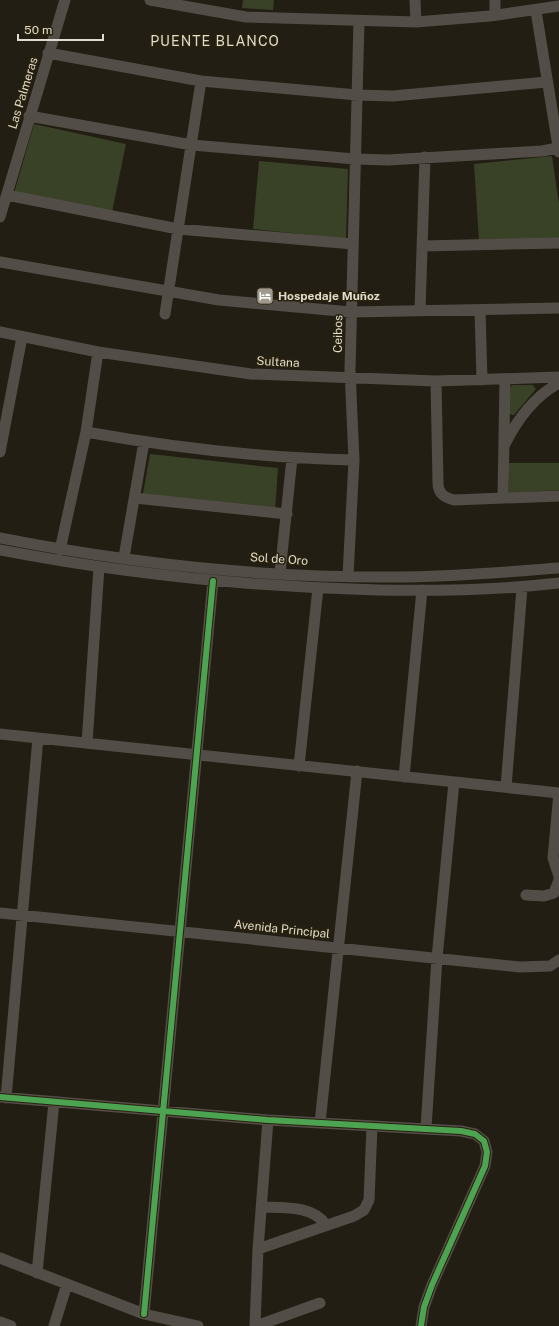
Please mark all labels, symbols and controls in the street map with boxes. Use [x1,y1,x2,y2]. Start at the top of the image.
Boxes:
scale bar [18,16,103,42]
text: 50 m [24,23,52,37]
district label: PUENTE BLANCO [150,33,280,49]
street label: Las Palmeras [5,55,41,131]
hotel icon: Hospedaje Muñoz [255,286,275,306]
place label: Hospedaje Muñoz [278,289,380,303]
street label: Ceibos [331,315,345,353]
street label: Sultana [256,354,300,370]
street label: Sol de Oro [250,550,309,568]
street label: Avenida Principal [233,917,331,941]

